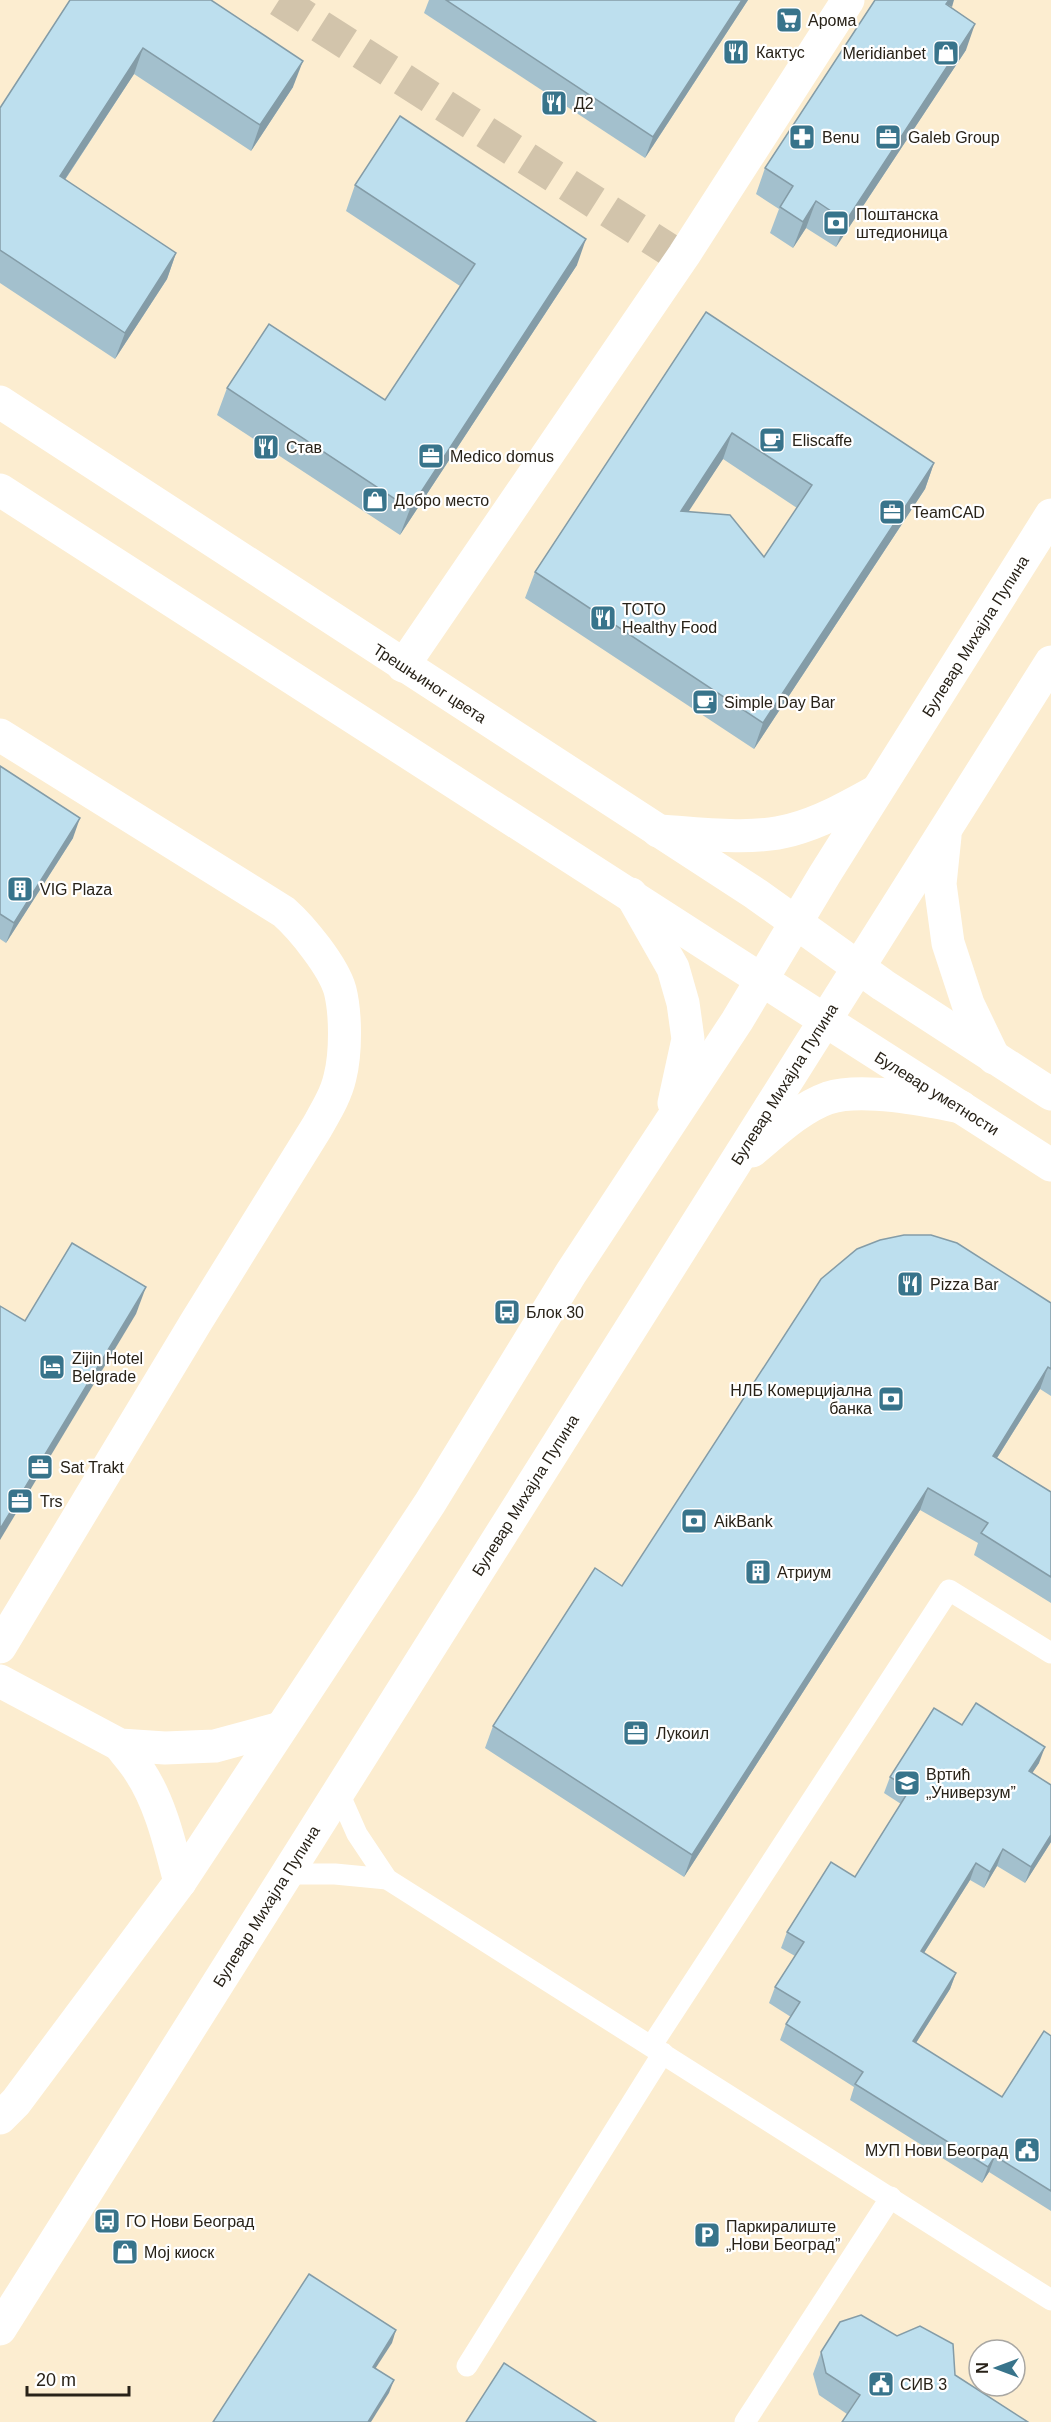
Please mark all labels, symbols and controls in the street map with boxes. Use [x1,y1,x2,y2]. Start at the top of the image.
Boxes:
supermarket icon: Арома [774,5,804,35]
place label: Арома [808,12,856,29]
restaurant icon: Кактус [721,37,751,67]
shop icon: Meridianbet [931,38,961,68]
place label: Кактус [756,44,805,61]
place label: Meridianbet [842,45,927,62]
restaurant icon: Д2 [539,88,569,118]
place label: Д2 [574,95,594,112]
pharmacy icon: Benu [787,122,817,152]
office icon: Galeb Group [873,122,903,152]
place label: Benu [822,129,859,146]
place label: Galeb Group [908,129,1000,146]
place label: Поштанска штедионица [856,206,948,241]
bank icon: Поштанска штедионица [821,208,851,238]
cafe icon: Eliscaffe [757,425,787,455]
restaurant icon: Став [251,432,281,462]
place label: Eliscaffe [792,432,852,449]
place label: Став [286,439,322,456]
office icon: Medico domus [416,441,446,471]
place label: Medico domus [450,448,554,465]
shop icon: Добро место [360,485,390,515]
place label: Добро место [394,492,489,509]
office icon: TeamCAD [877,497,907,527]
place label: TeamCAD [912,504,985,521]
street label: Булевар Михајла Пупина [919,553,1032,720]
place label: TOTO Healthy Food [622,601,717,636]
restaurant icon: TOTO Healthy Food [588,603,618,633]
street label: Трешњиног цвета [370,641,490,726]
cafe icon: Simple Day Bar [690,687,720,717]
place label: Simple Day Bar [724,694,836,711]
building icon: VIG Plaza [5,874,35,904]
place label: VIG Plaza [40,881,112,898]
street label: Булевар Михајла Пупина [728,1001,841,1168]
street label: Булевар уметности [872,1048,1002,1139]
restaurant icon: Pizza Bar [895,1269,925,1299]
place label: Pizza Bar [930,1276,999,1293]
bus stop icon: Блок 30 [492,1297,522,1327]
place label: Блок 30 [526,1304,584,1321]
place label: Zijin Hotel Belgrade [72,1350,143,1385]
hotel icon: Zijin Hotel Belgrade [37,1352,67,1382]
place label: НЛБ Комерцијална банка [730,1382,872,1417]
bank icon: НЛБ Комерцијална банка [876,1384,906,1414]
street label: Булевар Михајла Пупина [469,1412,582,1579]
office icon: Sat Trakt [25,1452,55,1482]
place label: Sat Trakt [60,1459,125,1476]
office icon: Trs [5,1486,35,1516]
place label: Trs [40,1493,63,1510]
bank icon: AikBank [679,1506,709,1536]
place label: AikBank [714,1513,774,1530]
building icon: Атриум [743,1557,773,1587]
place label: Атриум [777,1564,831,1581]
office icon: Лукоил [621,1718,651,1748]
place label: Лукоил [656,1725,709,1742]
place label: Вртић „Универзум” [926,1766,1016,1801]
school or university icon: Вртић „Универзум” [892,1768,922,1798]
street label: Булевар Михајла Пупина [210,1823,323,1990]
public building icon: МУП Нови Београд [1012,2135,1042,2165]
place label: МУП Нови Београд [865,2142,1009,2159]
bus stop icon: ГО Нови Београд [92,2206,122,2236]
place label: ГО Нови Београд [126,2213,255,2230]
place label: Паркиралиште „Нови Београд” [726,2218,840,2253]
parking icon: Паркиралиште „Нови Београд” [692,2220,722,2250]
shop icon: Мој киоск [110,2237,140,2267]
place label: Мој киоск [144,2244,215,2261]
north arrow [967,2338,1027,2398]
scale bar [27,2359,129,2397]
text: N [974,2362,991,2374]
public building icon: СИВ 3 [866,2369,896,2399]
text: 20 m [36,2370,76,2390]
place label: СИВ 3 [900,2376,947,2393]

